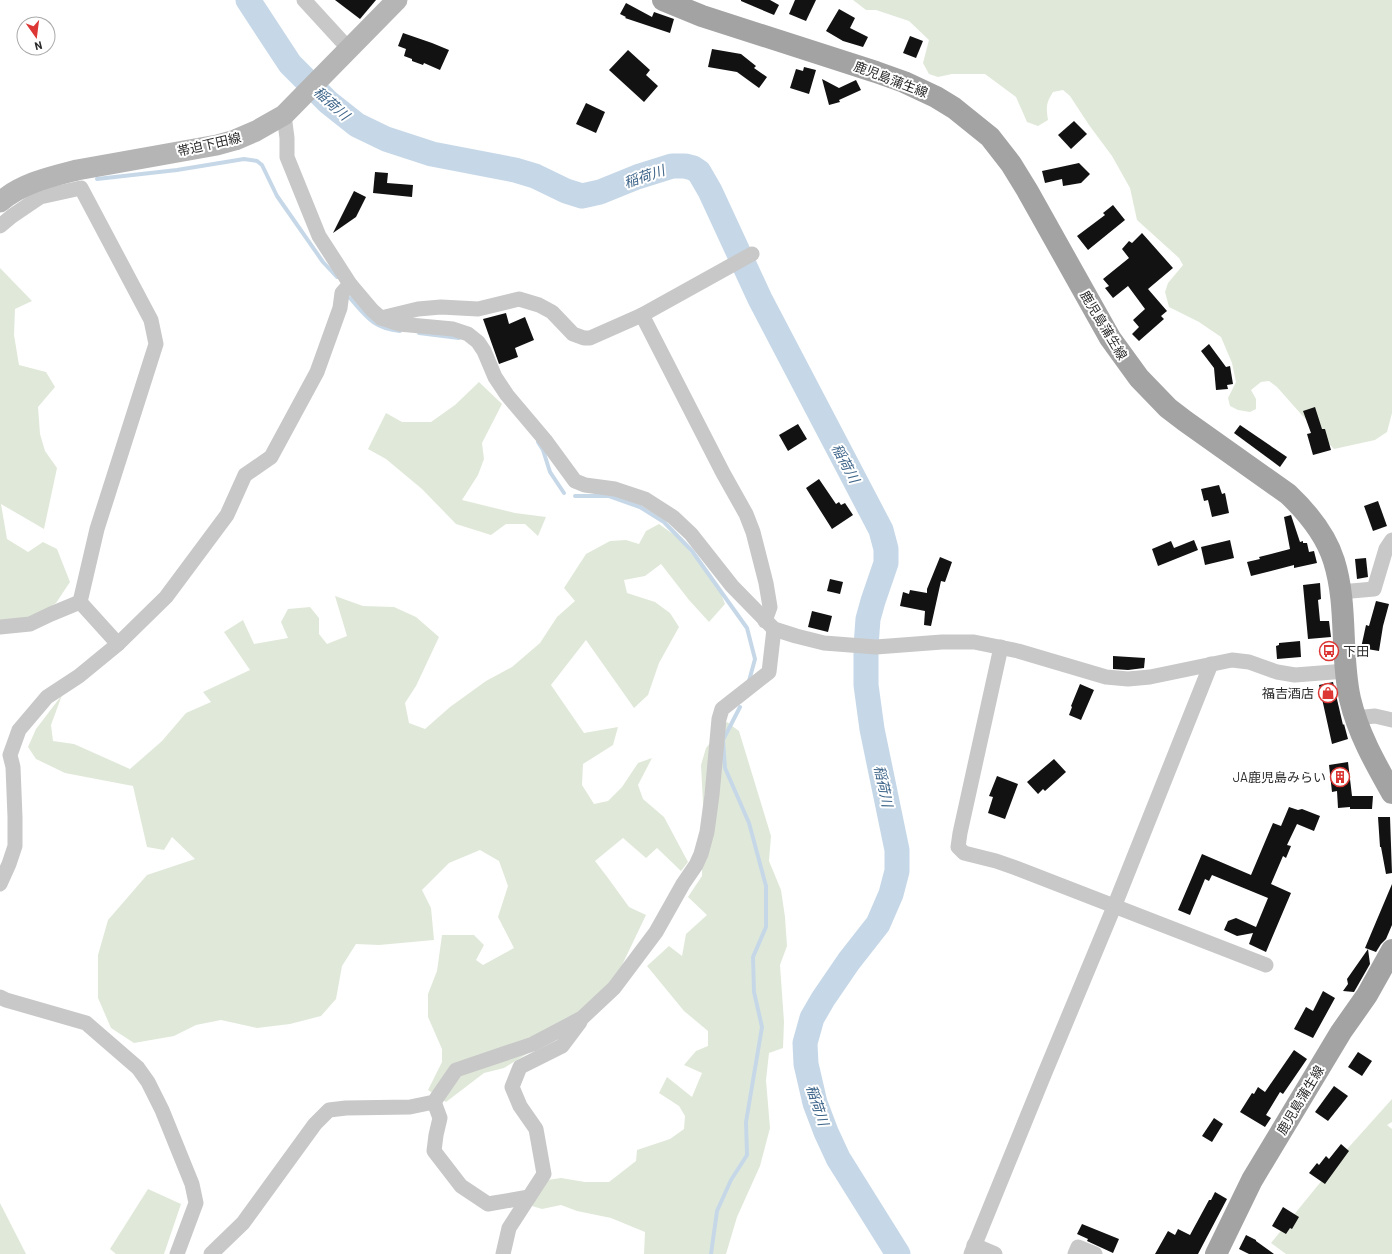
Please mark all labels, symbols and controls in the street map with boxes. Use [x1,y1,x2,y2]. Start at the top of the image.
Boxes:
north arrow [16,16,56,56]
text: N [33,39,44,53]
street label: 鹿児島蒲生線 [852,58,930,100]
water label: 稲荷川 [311,83,355,125]
street label: 帯迫下田線 [176,129,242,159]
water label: 稲荷川 [621,160,669,191]
street label: 鹿児島蒲生線 [1077,287,1131,363]
water label: 稲荷川 [829,440,864,487]
bus stop icon: 下田 [1318,640,1340,662]
place label: 下田 [1343,643,1369,659]
shop icon: 福吉酒店 [1317,682,1339,704]
place label: 福吉酒店 [1262,685,1314,701]
water label: 稲荷川 [871,764,897,810]
building icon: JA鹿児島みらい [1329,766,1351,788]
place label: JA鹿児島みらい [1233,769,1326,785]
street label: 鹿児島蒲生線 [1273,1062,1327,1138]
water label: 稲荷川 [803,1082,833,1130]

